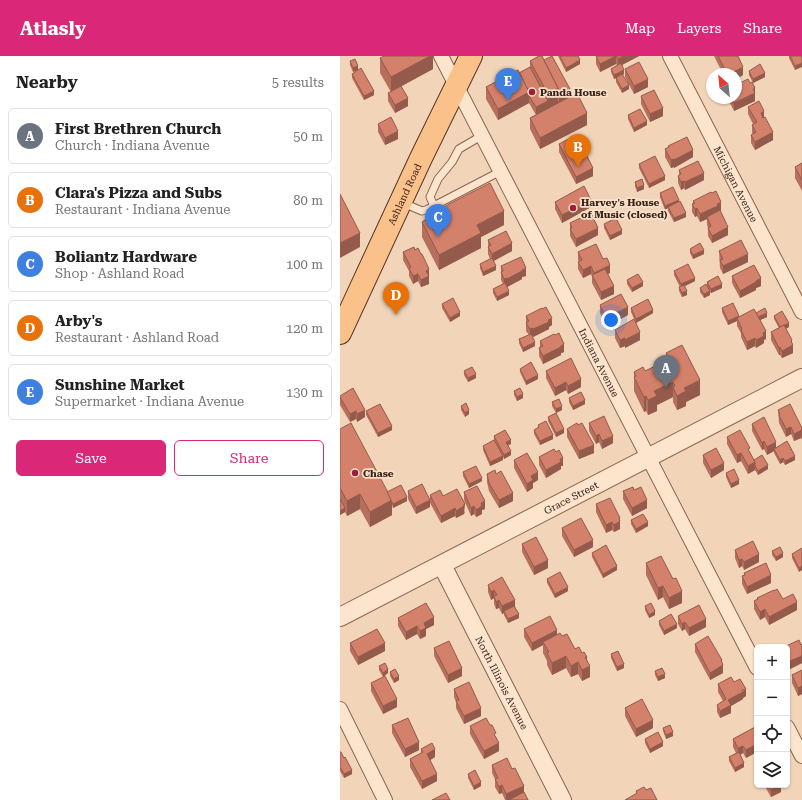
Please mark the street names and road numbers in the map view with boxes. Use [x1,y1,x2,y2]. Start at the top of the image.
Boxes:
street label: Michigan Avenue [712,144,760,224]
street label: Ashland Road [385,161,424,227]
street label: Indiana Avenue [577,326,622,399]
street label: Grace Street [542,479,600,516]
street label: North Illinois Avenue [474,634,531,731]

